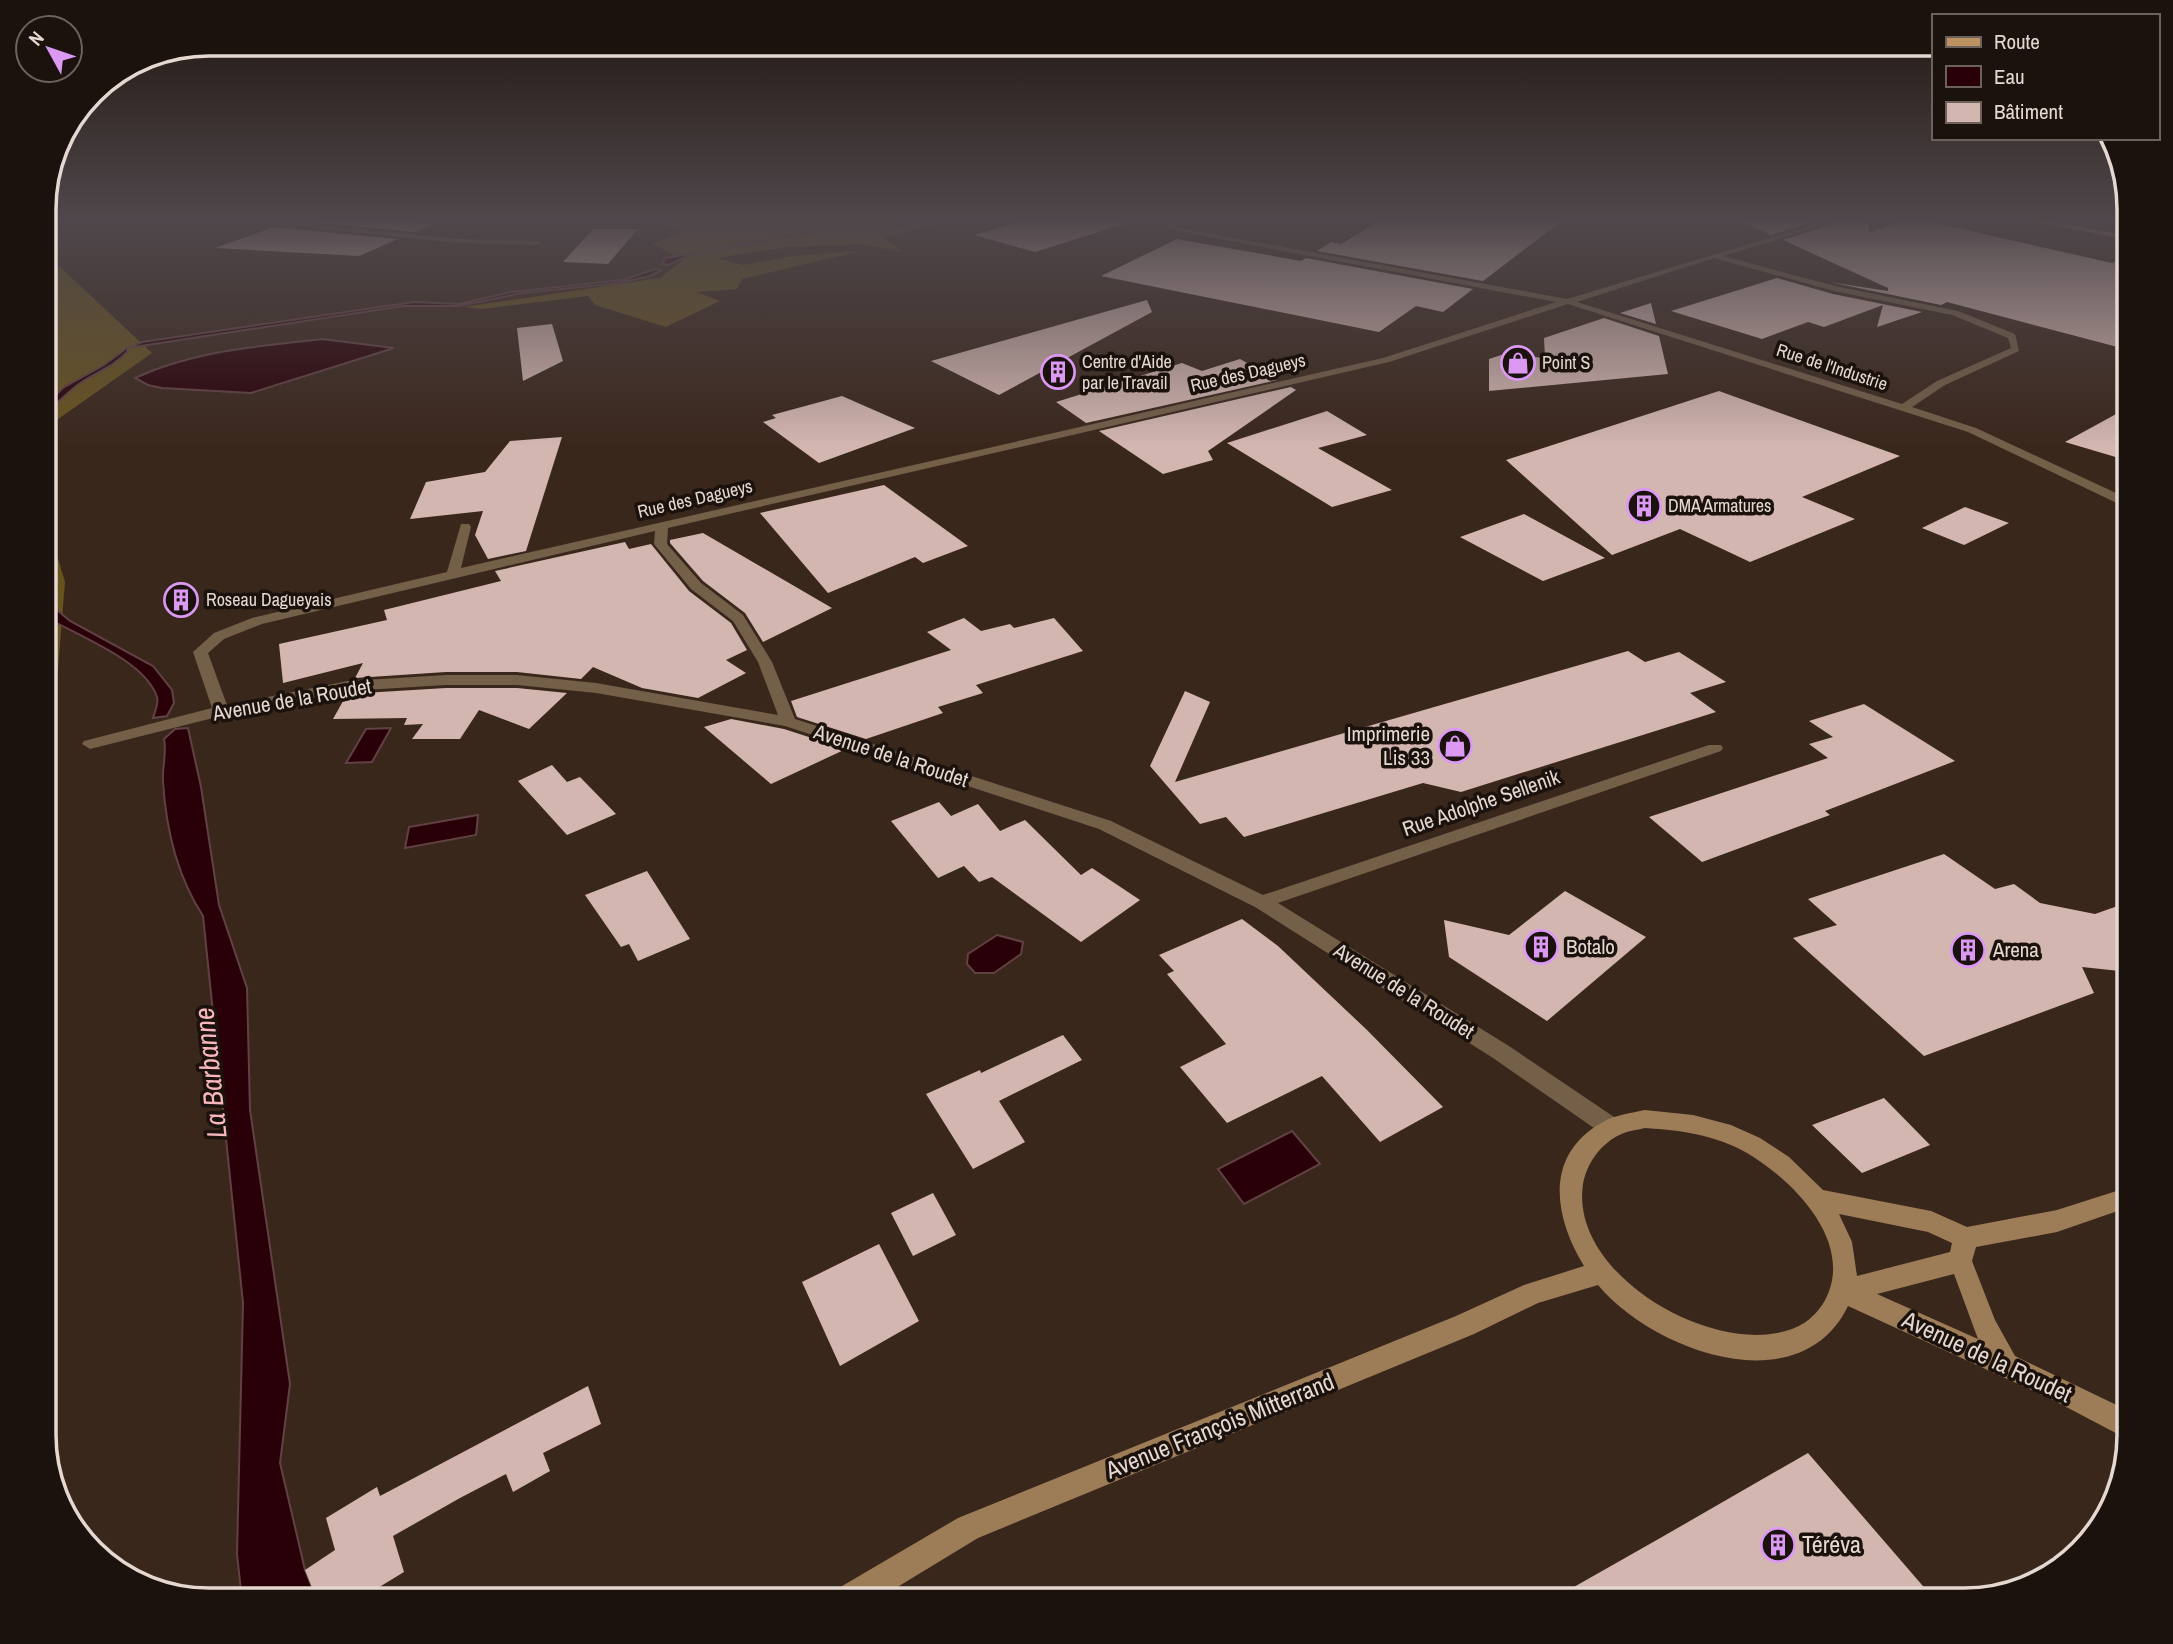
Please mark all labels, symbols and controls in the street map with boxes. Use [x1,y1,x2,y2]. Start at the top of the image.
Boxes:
north arrow [14,14,84,84]
legend [1932,14,2159,140]
text: N [22,25,50,51]
text: Route [1994,27,2040,56]
text: Eau [1994,62,2025,91]
text: Bâtiment [1994,97,2063,126]
street label: Rue de l'Industrie [1773,337,1891,396]
shop icon: Point S [1499,344,1537,382]
street label: Rue des Dagueys [1188,347,1308,398]
place label: Centre d'Aide par le Travail [1082,349,1172,395]
place label: Point S [1542,350,1591,375]
building icon: Centre d'Aide par le Travail [1039,353,1077,391]
street label: Rue des Dagueys [635,473,755,524]
building icon: DMA Armatures [1625,487,1663,525]
place label: DMA Armatures [1668,493,1771,518]
building icon: Roseau Dagueyais [162,581,200,619]
place label: Roseau Dagueyais [206,587,332,612]
street label: Avenue de la Roudet [209,671,374,728]
street label: Avenue de la Roudet [809,717,972,794]
place label: Imprimerie Lis 33 [1347,719,1430,772]
shop icon: Imprimerie Lis 33 [1436,727,1474,765]
street label: Rue Adolphe Sellenik [1398,762,1564,843]
building icon: Botalo [1522,928,1560,966]
building icon: Arena [1949,931,1987,969]
place label: Botalo [1566,932,1615,961]
street label: Avenue de la Roudet [1328,935,1480,1046]
place label: Arena [1992,935,2039,964]
water label: La Barbanne [184,1006,236,1140]
street label: Avenue de la Roudet [1897,1302,2078,1410]
street label: Avenue François Mitterrand [1100,1365,1339,1486]
building icon: Téréva [1759,1526,1797,1564]
place label: Téréva [1802,1528,1861,1560]

